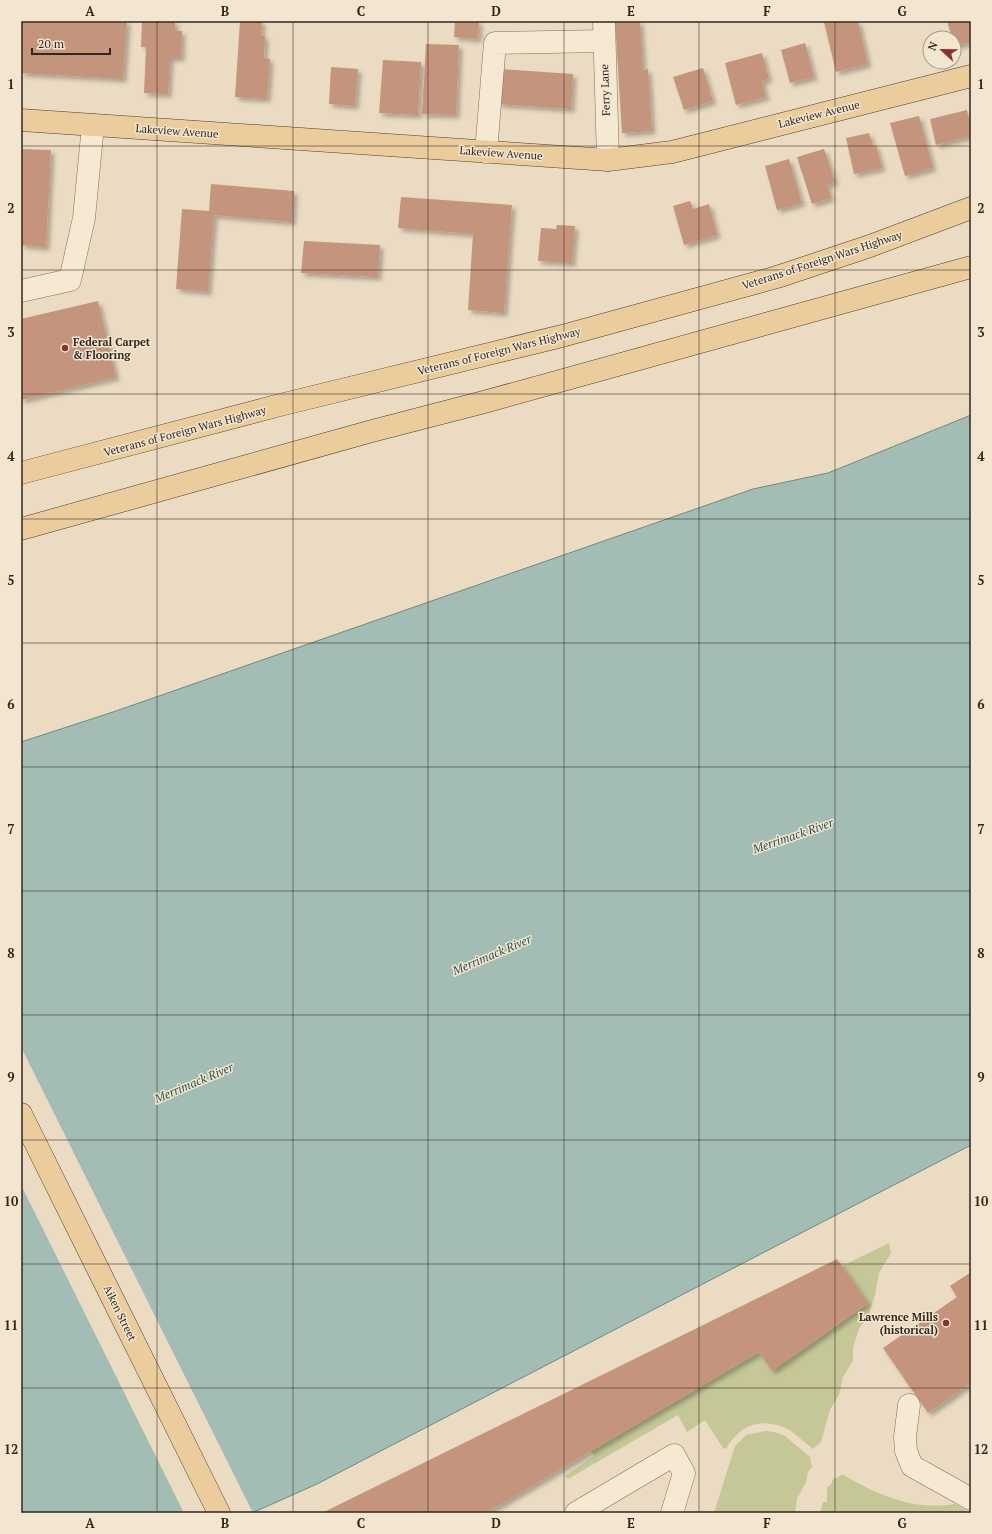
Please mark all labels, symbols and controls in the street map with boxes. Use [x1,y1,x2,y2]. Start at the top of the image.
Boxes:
text: A [85,2,95,20]
text: B [221,2,229,20]
text: C [357,2,365,20]
text: D [491,2,501,20]
text: E [627,2,635,20]
text: F [763,2,771,20]
text: G [897,2,907,20]
scale bar [32,30,110,56]
north arrow [922,30,962,70]
text: 20 m [38,36,65,51]
text: N [925,39,941,53]
street label: Ferry Lane [597,63,613,116]
text: 1 [7,75,15,93]
text: 1 [977,75,985,93]
street label: Lakeview Avenue [777,97,862,131]
street label: Lakeview Avenue [135,121,220,141]
street label: Lakeview Avenue [459,143,544,163]
text: 2 [7,199,15,217]
text: 2 [977,199,985,217]
street label: Veterans of Foreign Wars Highway [740,227,904,293]
text: 3 [7,323,15,341]
text: 3 [977,323,985,341]
street label: Veterans of Foreign Wars Highway [416,324,582,378]
place label: Federal Carpet & Flooring [73,335,151,362]
marker: Federal Carpet & Flooring [60,343,70,353]
street label: Veterans of Foreign Wars Highway [102,402,268,459]
text: 4 [7,447,15,465]
text: 4 [977,447,985,465]
text: 5 [7,571,15,589]
text: 5 [977,571,985,589]
text: 6 [7,695,15,713]
text: 6 [977,695,985,713]
water label: Merrimack River [750,814,836,857]
text: 7 [7,820,15,838]
text: 7 [977,820,985,838]
water label: Merrimack River [449,931,535,978]
text: 8 [7,944,15,962]
text: 8 [977,944,985,962]
water label: Merrimack River [151,1059,237,1106]
text: 9 [7,1068,15,1086]
text: 9 [977,1068,985,1086]
text: 10 [4,1192,19,1210]
text: 10 [974,1192,989,1210]
street label: Aiken Street [100,1283,140,1343]
place label: Lawrence Mills (historical) [859,1310,938,1337]
text: 11 [4,1316,18,1334]
text: 11 [974,1316,988,1334]
marker: Lawrence Mills (historical) [941,1318,951,1328]
text: 12 [4,1440,18,1458]
text: 12 [974,1440,988,1458]
text: A [85,1514,95,1532]
text: B [221,1514,229,1532]
text: C [357,1514,365,1532]
text: D [491,1514,501,1532]
text: E [627,1514,635,1532]
text: F [763,1514,771,1532]
text: G [897,1514,907,1532]

